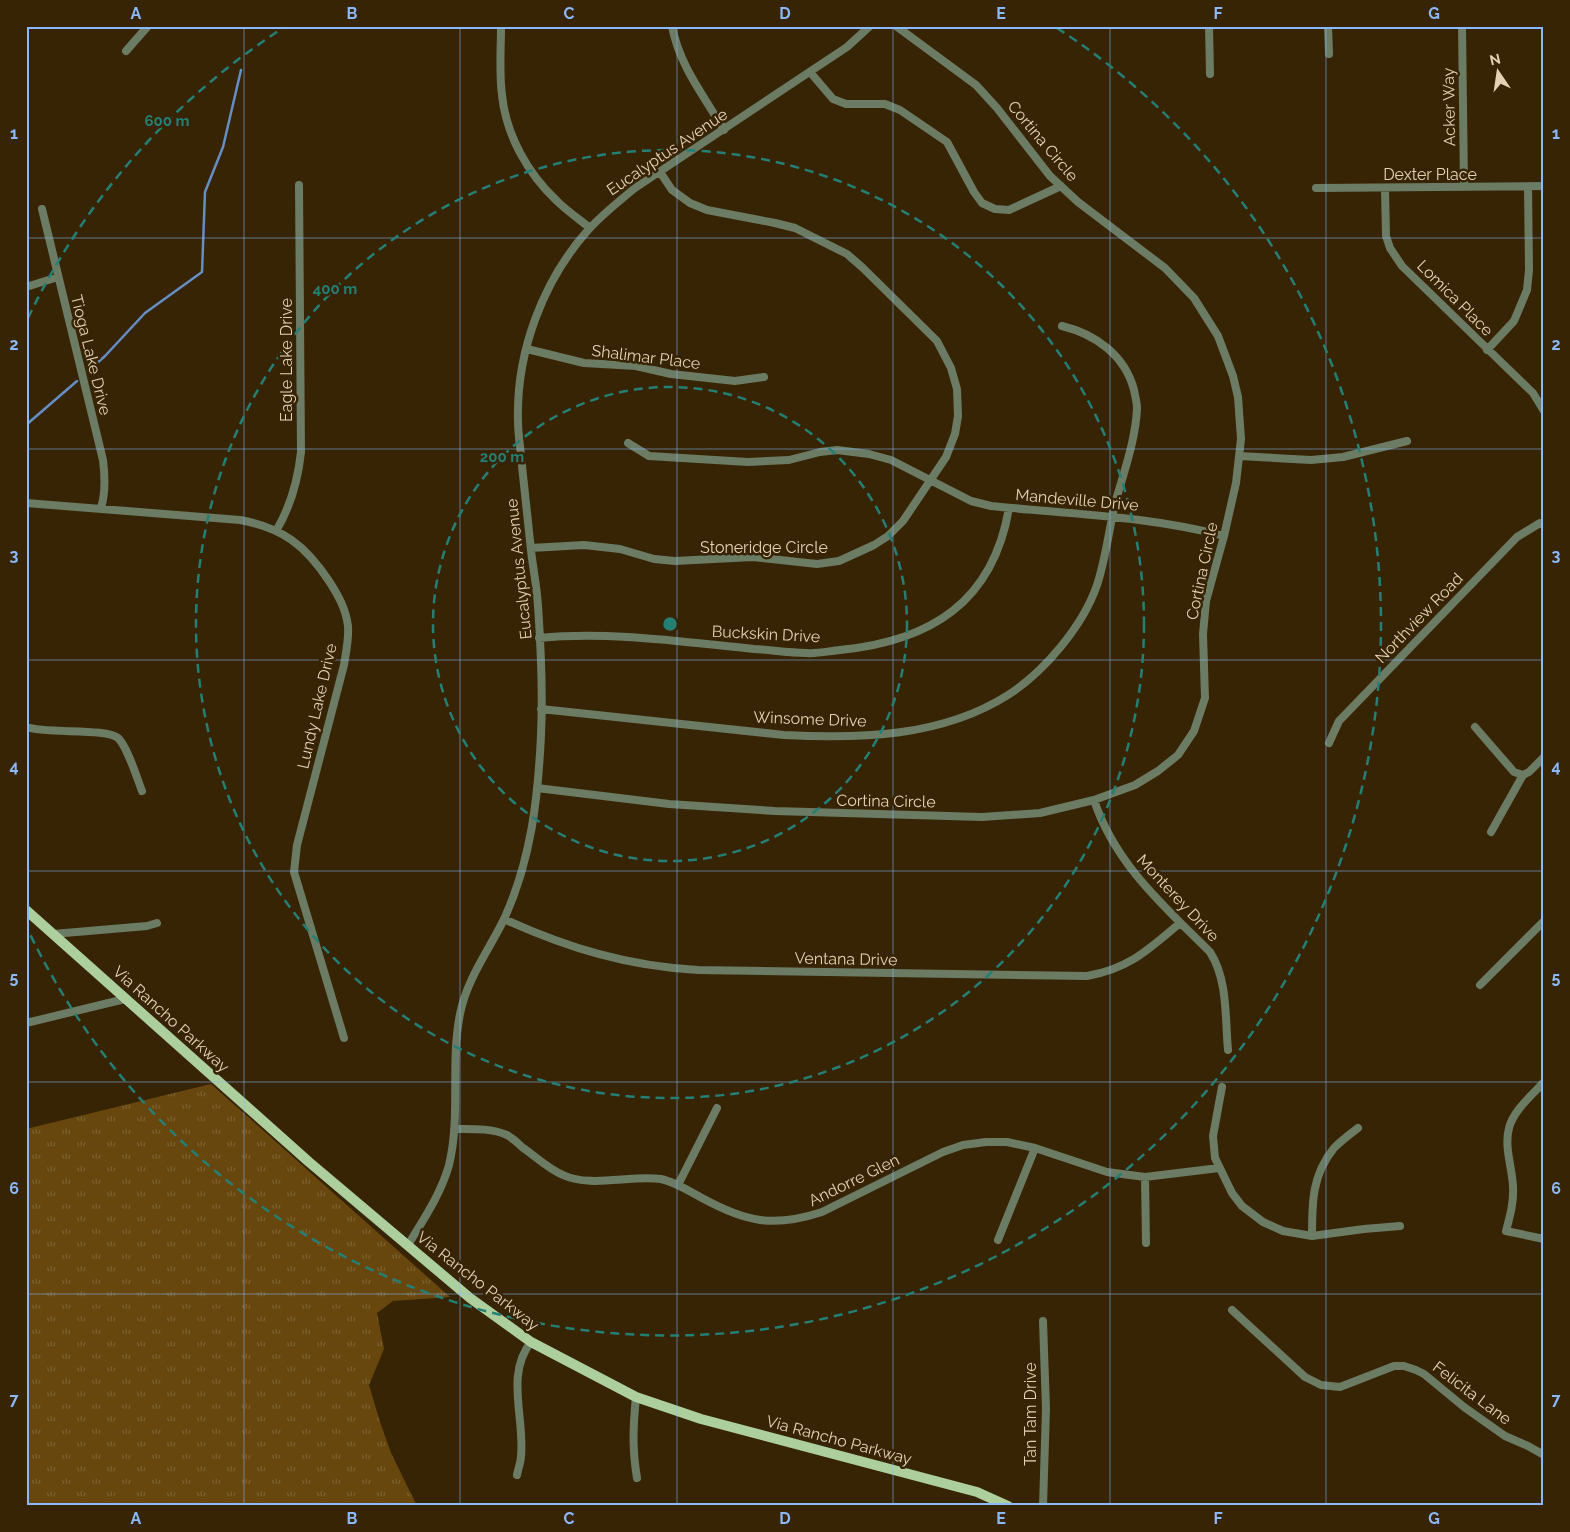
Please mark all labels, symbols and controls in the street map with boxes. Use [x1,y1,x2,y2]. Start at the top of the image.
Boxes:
text: A [131,4,142,23]
text: B [347,4,358,23]
text: C [564,4,575,23]
text: D [779,4,791,23]
text: E [996,4,1006,23]
text: F [1213,4,1223,23]
text: G [1428,4,1440,23]
north arrow [1472,48,1522,98]
text: N [1488,50,1502,68]
street label: Acker Way [1439,67,1459,146]
street label: Cortina Circle [1004,97,1082,185]
street label: Eucalyptus Avenue [603,105,731,199]
text: 600 m [144,112,190,130]
text: 1 [10,124,18,143]
text: 1 [1552,124,1560,143]
street label: Dexter Place [1383,165,1477,184]
street label: Lomica Place [1413,256,1497,340]
text: 400 m [313,280,357,298]
street label: Tioga Lake Drive [67,293,115,417]
street label: Eagle Lake Drive [277,298,296,422]
text: 2 [9,335,19,354]
text: 2 [1551,335,1561,354]
street label: Shalimar Place [591,341,701,373]
text: 200 m [480,448,524,466]
street label: Mandeville Drive [1015,485,1139,515]
street label: Eucalyptus Avenue [502,498,536,640]
street label: Cortina Circle [1182,520,1222,622]
street label: Stoneridge Circle [700,538,828,557]
text: 3 [10,546,19,565]
text: 3 [1552,546,1561,565]
street label: Northview Road [1371,569,1467,667]
centre of rings [661,615,679,633]
street label: Buckskin Drive [711,622,821,646]
street label: Lundy Lake Drive [293,641,341,771]
street label: Winsome Drive [753,708,867,730]
text: 4 [9,757,19,776]
text: 4 [1551,757,1561,776]
street label: Cortina Circle [836,791,936,811]
street label: Monterey Drive [1133,850,1223,946]
street label: Ventana Drive [794,949,898,969]
street label: Via Rancho Parkway [109,962,233,1076]
text: 5 [10,968,19,987]
text: 5 [1552,968,1561,987]
street label: Andorre Glen [806,1150,902,1210]
text: 6 [9,1179,19,1198]
text: 6 [1551,1179,1561,1198]
street label: Via Rancho Parkway [413,1227,543,1335]
street label: Felicita Lane [1429,1357,1515,1429]
street label: Tan Tam Drive [1021,1362,1040,1466]
text: 7 [10,1390,19,1409]
text: 7 [1552,1390,1561,1409]
street label: Via Rancho Parkway [764,1411,914,1469]
text: A [131,1509,142,1528]
text: B [347,1509,358,1528]
text: C [564,1509,575,1528]
text: D [779,1509,791,1528]
text: E [996,1509,1006,1528]
text: F [1213,1509,1223,1528]
text: G [1428,1509,1440,1528]

